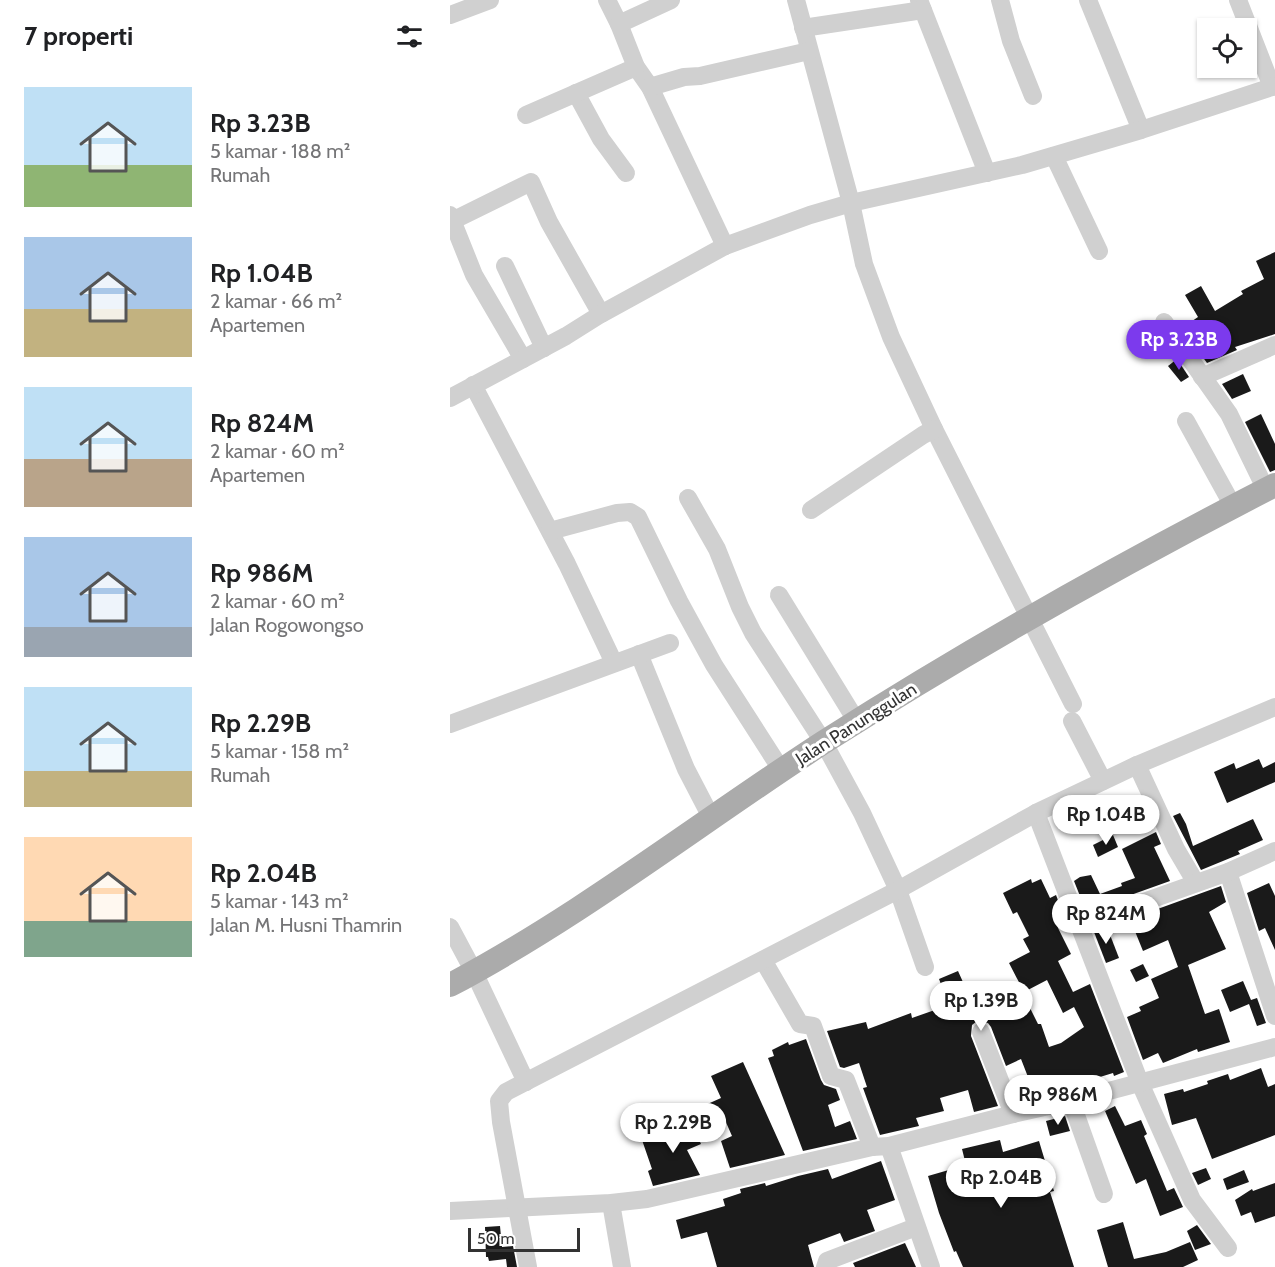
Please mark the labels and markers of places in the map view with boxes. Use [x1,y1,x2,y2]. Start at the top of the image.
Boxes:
pin: Rp 3.23B [1117,320,1241,371]
pin: Rp 1.04B [1044,795,1168,846]
pin: Rp 824M [1051,894,1161,945]
pin: Rp 1.39B [919,981,1043,1032]
pin: Rp 986M [1003,1075,1113,1126]
pin: Rp 2.29B [611,1103,735,1154]
pin: Rp 2.04B [939,1158,1063,1209]

